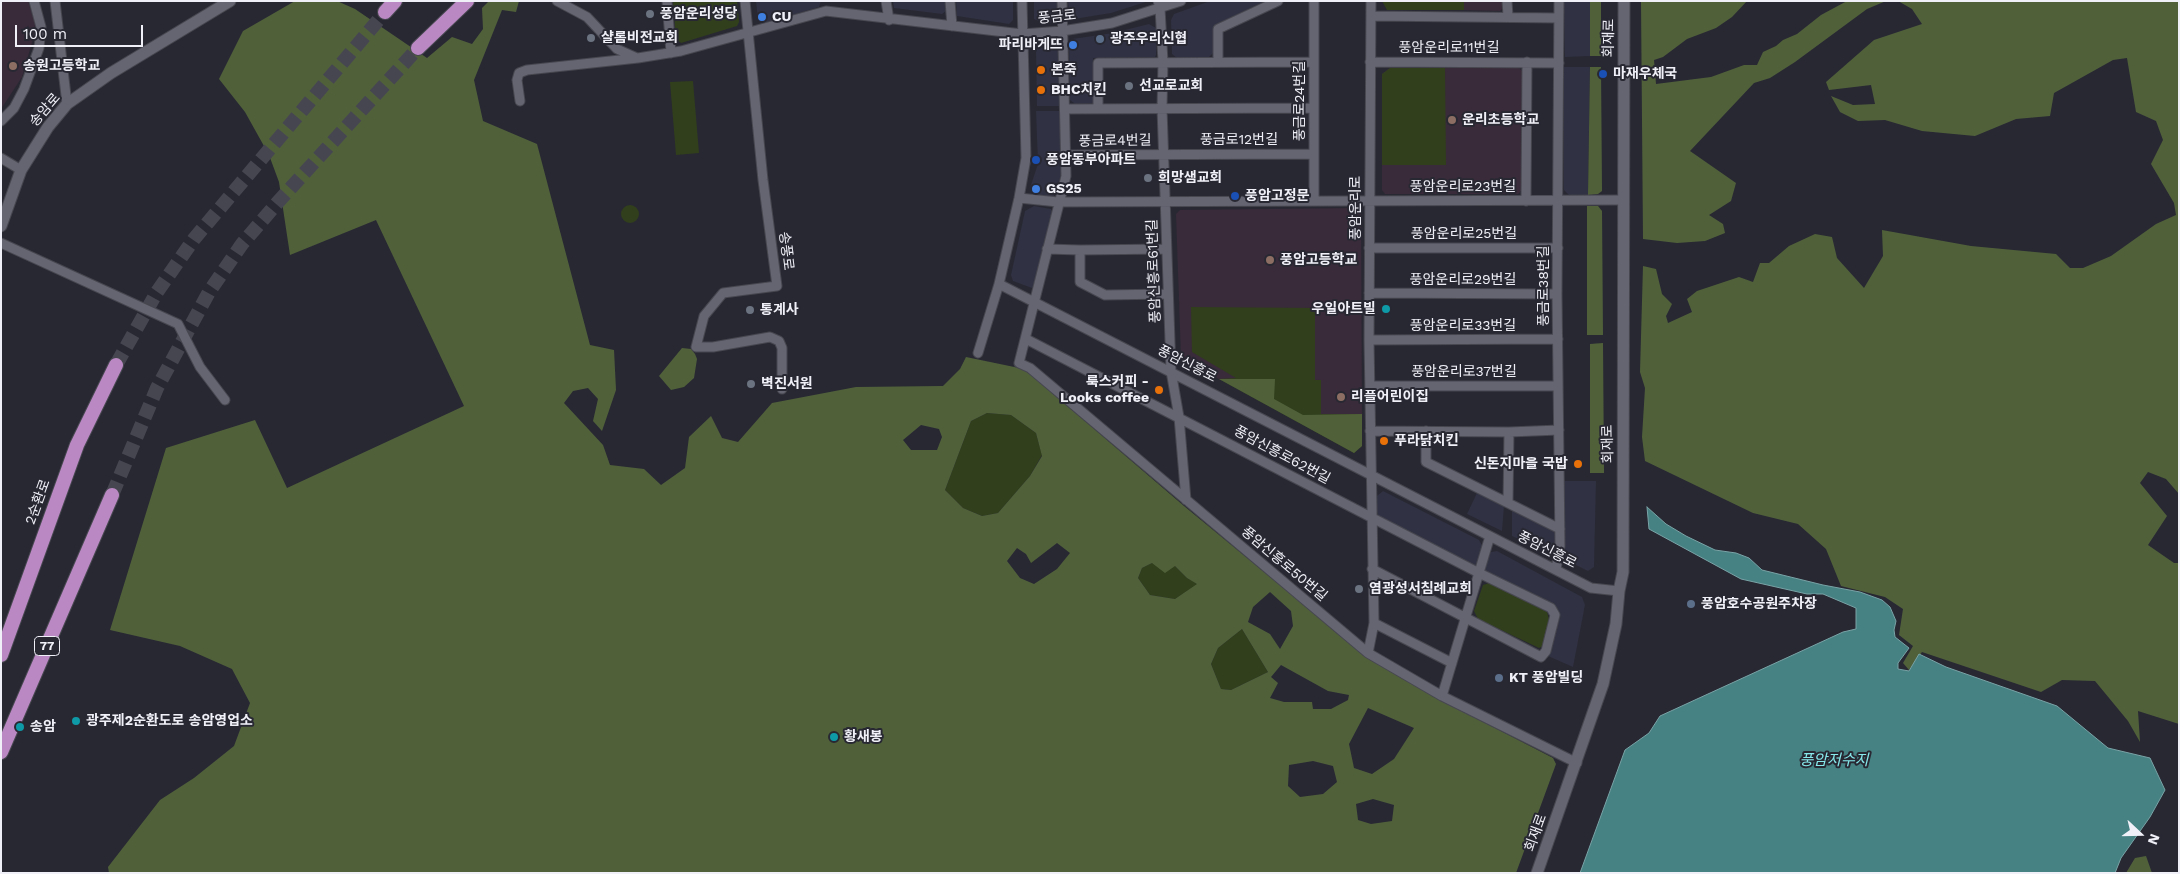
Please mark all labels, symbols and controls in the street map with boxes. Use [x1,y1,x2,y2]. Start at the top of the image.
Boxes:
place label: 풍암운리성당 [660,6,737,22]
street label: 풍금로 [1037,7,1077,27]
marker: 풍암운리성당 [644,8,656,20]
place label: CU [772,9,791,25]
marker: CU [756,11,768,23]
scale bar [18,15,145,47]
street label: 회재로 [1600,19,1618,57]
text: 100 m [23,25,67,43]
place label: 샬롬비전교회 [601,30,678,46]
place label: 광주우리신협 [1110,31,1187,47]
marker: 샬롬비전교회 [585,32,597,44]
marker: 광주우리신협 [1094,33,1106,45]
place label: 파리바게뜨 [999,37,1063,53]
marker: 파리바게뜨 [1067,39,1079,51]
street label: 풍암운리로11번길 [1398,40,1500,56]
place label: 송원고등학교 [23,58,100,74]
marker: 송원고등학교 [7,60,19,72]
street label: 풍금로24번길 [1292,61,1308,141]
place label: 본죽 [1051,62,1077,78]
marker: 본죽 [1035,64,1047,76]
place label: 마재우체국 [1613,66,1677,82]
marker: 마재우체국 [1597,68,1609,80]
place label: 선교로교회 [1139,78,1203,94]
marker: 선교로교회 [1123,80,1135,92]
place label: BHC치킨 [1051,82,1106,98]
marker: BHC치킨 [1035,84,1047,96]
street label: 송암로 [26,90,64,130]
place label: 운리초등학교 [1462,112,1539,128]
marker: 운리초등학교 [1446,114,1458,126]
street label: 풍금로4번길 [1078,132,1152,150]
street label: 풍금로12번길 [1200,132,1278,148]
place label: 풍암동부아파트 [1046,152,1136,168]
marker: 풍암동부아파트 [1030,154,1042,166]
place label: 희망샘교회 [1158,170,1222,186]
marker: 희망샘교회 [1142,172,1154,184]
street label: 풍암운리로 [1348,176,1364,240]
street label: 풍암운리로23번길 [1410,179,1516,195]
place label: GS25 [1046,181,1082,197]
marker: GS25 [1030,183,1042,195]
place label: 풍암고정문 [1245,188,1309,204]
marker: 풍암고정문 [1229,190,1241,202]
street label: 풍암신흥로61번길 [1144,219,1164,323]
street label: 풍암운리로25번길 [1411,226,1517,242]
street label: 송풍로 [775,231,797,271]
street label: 풍금로38번길 [1536,245,1552,327]
place label: 풍암고등학교 [1280,252,1357,268]
marker: 풍암고등학교 [1264,254,1276,266]
street label: 풍암운리로29번길 [1410,272,1516,288]
place label: 우일아트빌 [1312,301,1376,317]
place label: 통계사 [760,302,799,318]
marker: 우일아트빌 [1380,303,1392,315]
marker: 통계사 [744,304,756,316]
street label: 풍암운리로33번길 [1410,318,1516,334]
street label: 풍암신흥로 [1154,342,1220,386]
street label: 풍암운리로37번길 [1411,364,1517,380]
place label: 룩스커피 - Looks coffee [1060,374,1149,407]
place label: 벽진서원 [761,376,813,392]
marker: 벽진서원 [745,378,757,390]
marker: 룩스커피 - Looks coffee [1153,384,1165,396]
place label: 리플어린이집 [1351,389,1428,405]
marker: 리플어린이집 [1335,391,1347,403]
street label: 풍암신흥로62번길 [1231,423,1333,487]
street label: 회재로 [1599,425,1617,463]
place label: 푸라닭치킨 [1394,433,1458,449]
marker: 푸라닭치킨 [1378,435,1390,447]
place label: 신돈지마을 국밥 [1474,456,1568,472]
marker: 신돈지마을 국밥 [1572,458,1584,470]
street label: 2순환로 [22,477,54,527]
street label: 풍암신흥로50번길 [1238,523,1330,605]
street label: 풍암신흥로 [1514,528,1580,572]
place label: 염광성서침례교회 [1369,581,1472,597]
marker: 염광성서침례교회 [1353,583,1365,595]
place label: 풍암호수공원주차장 [1701,596,1817,612]
marker: 풍암호수공원주차장 [1685,598,1697,610]
road number: 77 [34,636,60,656]
place label: KT 풍암빌딩 [1509,670,1583,686]
marker: KT 풍암빌딩 [1493,672,1505,684]
place label: 광주제2순환도로 송암영업소 [86,713,253,729]
marker: 광주제2순환도로 송암영업소 [70,715,82,727]
place label: 송암 [30,719,56,735]
marker: 송암 [14,721,26,733]
place label: 황새봉 [844,729,883,745]
marker: 황새봉 [828,731,840,743]
water label: 풍암저수지 [1800,752,1868,770]
north arrow [2115,809,2165,859]
street label: 회재로 [1521,812,1551,854]
text: N [2145,832,2163,847]

